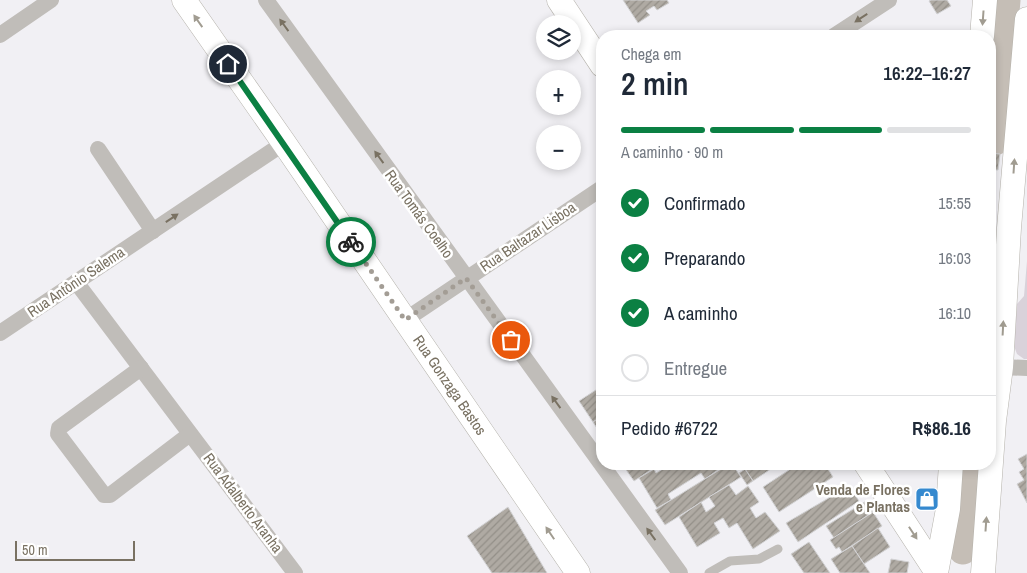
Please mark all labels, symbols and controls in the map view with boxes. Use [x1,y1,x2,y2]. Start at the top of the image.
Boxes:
one-way arrow [979,10,987,26]
one-way arrow [855,13,868,23]
one-way arrow [193,14,203,27]
map controls [536,15,581,170]
button: layers [536,15,581,60]
one-way arrow [279,18,289,32]
pin [207,43,249,85]
text: Chega em [621,43,682,65]
icon: home [214,50,242,78]
text: 16:22–16:27 [883,60,971,86]
text: 2 min [621,62,689,105]
button: + [536,70,581,115]
button: − [536,125,581,170]
text: A caminho · 90 m [621,141,723,163]
one-way arrow [373,151,384,164]
one-way arrow [1010,157,1018,173]
street label: Rua Tomás Coelho [380,165,459,262]
icon: check [621,189,649,217]
text: Confirmado [664,190,745,216]
text: 15:55 [938,192,971,214]
street label: Rua Baltazar Lisboa [476,197,580,276]
one-way arrow [165,214,178,223]
courier [326,217,376,267]
icon: bike [337,228,365,256]
street label: Rua Antônio Salema [23,241,128,322]
icon: check [621,244,649,272]
text: Preparando [664,245,745,271]
text: 16:03 [938,247,971,269]
icon: check [621,299,649,327]
text: A caminho [664,300,738,326]
text: 16:10 [938,302,971,324]
pin [490,319,532,361]
one-way arrow [1000,319,1008,335]
icon: bag [497,326,525,354]
street label: Rua Gonzaga Bastos [408,331,492,439]
text: Entregue [664,355,727,381]
one-way arrow [551,395,561,409]
text: Pedido #6722 [621,415,718,441]
text: R$86.16 [912,415,971,441]
street label: Rua Adalberto Aranha [199,448,288,557]
place label: Venda de Flores e Plantas [816,479,910,517]
shop icon: Venda de Flores e Plantas [914,486,940,512]
one-way arrow [982,516,990,532]
one-way arrow [545,526,555,539]
one-way arrow [646,527,656,540]
one-way arrow [908,527,918,540]
scale bar [15,538,135,561]
text: 50 m [22,541,48,559]

